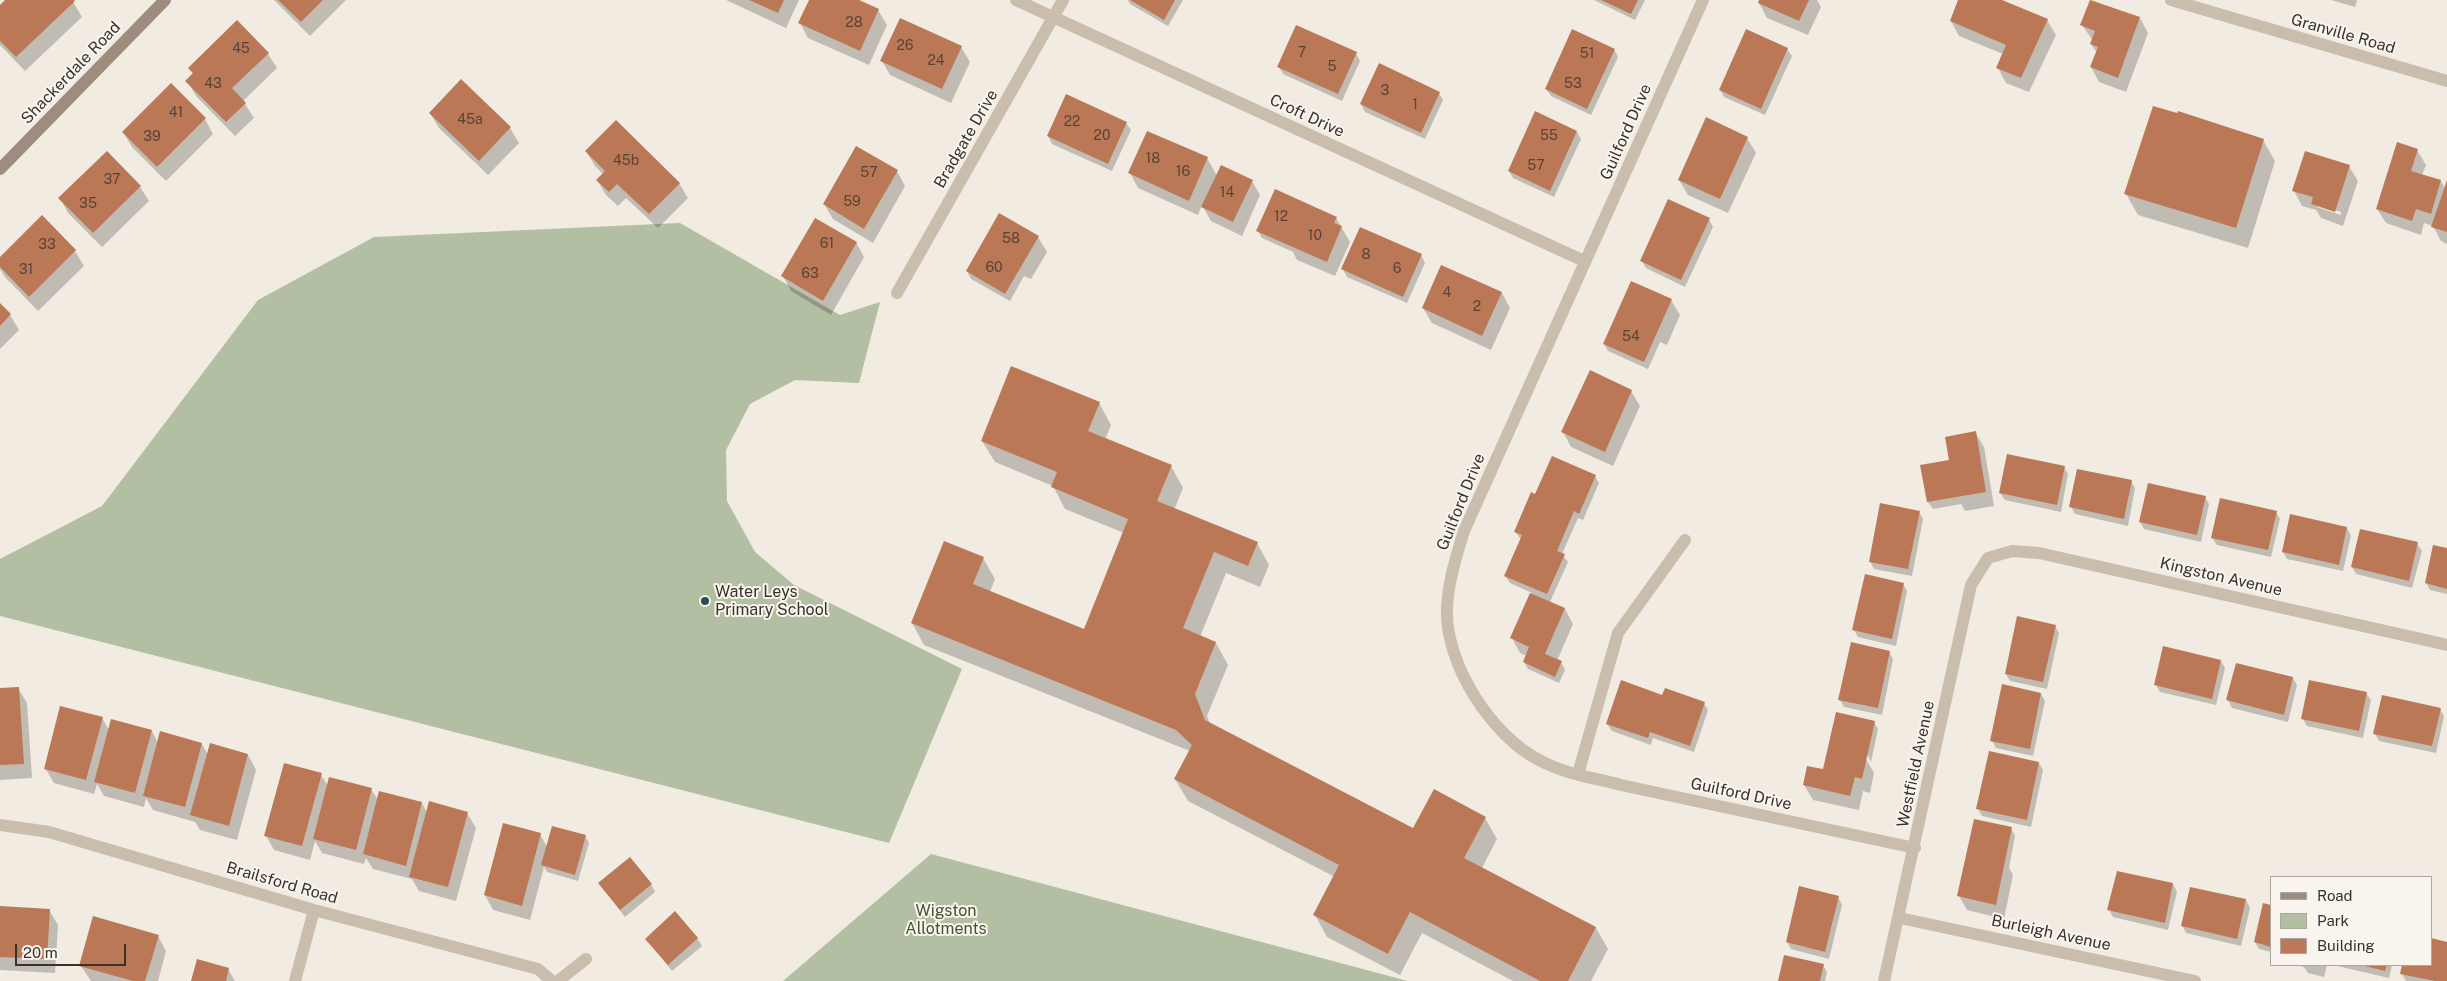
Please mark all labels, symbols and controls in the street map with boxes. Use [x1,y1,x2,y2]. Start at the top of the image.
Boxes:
street label: Granville Road [2289,10,2397,58]
house number: 28 [845,15,863,31]
street label: Shackerdale Road [17,18,125,128]
house number: 26 [896,38,914,54]
house number: 45 [232,41,250,57]
house number: 7 [1298,45,1306,61]
house number: 51 [1580,46,1594,62]
house number: 24 [927,53,945,69]
house number: 5 [1328,59,1336,75]
house number: 43 [204,76,222,92]
house number: 53 [1564,76,1582,92]
street label: Guilford Drive [1596,81,1656,183]
house number: 3 [1381,83,1389,99]
street label: Bradgate Drive [930,86,1002,192]
street label: Croft Drive [1267,90,1347,142]
house number: 1 [1412,97,1418,113]
house number: 41 [169,105,183,121]
house number: 45a [457,112,483,128]
house number: 22 [1064,114,1080,130]
house number: 20 [1094,128,1110,144]
house number: 55 [1540,128,1558,144]
house number: 39 [143,129,161,145]
house number: 18 [1146,151,1160,167]
house number: 45b [613,153,639,169]
house number: 57 [1527,158,1545,174]
house number: 16 [1176,164,1190,180]
house number: 57 [860,165,878,181]
house number: 37 [104,172,120,188]
house number: 14 [1220,185,1234,201]
house number: 59 [843,194,861,210]
house number: 35 [79,196,97,212]
house number: 12 [1274,209,1288,225]
house number: 10 [1308,228,1322,244]
house number: 58 [1002,231,1020,247]
house number: 61 [820,236,834,252]
house number: 33 [38,237,56,253]
house number: 8 [1361,247,1371,263]
house number: 60 [985,260,1003,276]
house number: 6 [1393,261,1401,277]
house number: 31 [19,262,33,278]
house number: 63 [801,266,819,282]
house number: 4 [1443,285,1451,301]
house number: 2 [1473,299,1481,315]
house number: 54 [1622,329,1640,345]
street label: Guilford Drive [1433,451,1489,553]
street label: Kingston Avenue [2158,554,2284,600]
place label: Water Leys Primary School [715,582,829,620]
marker: Water Leys Primary School [699,595,711,607]
street label: Westfield Avenue [1893,699,1939,829]
street label: Guilford Drive [1689,774,1793,814]
street label: Brailsford Road [224,858,340,908]
legend [2270,876,2432,966]
text: Road [2317,887,2353,904]
park label: Wigston Allotments [905,901,987,939]
street label: Burleigh Avenue [1989,911,2113,955]
text: Park [2317,912,2349,929]
scale bar [18,934,129,966]
text: Building [2317,937,2375,954]
text: 20 m [23,944,58,961]

